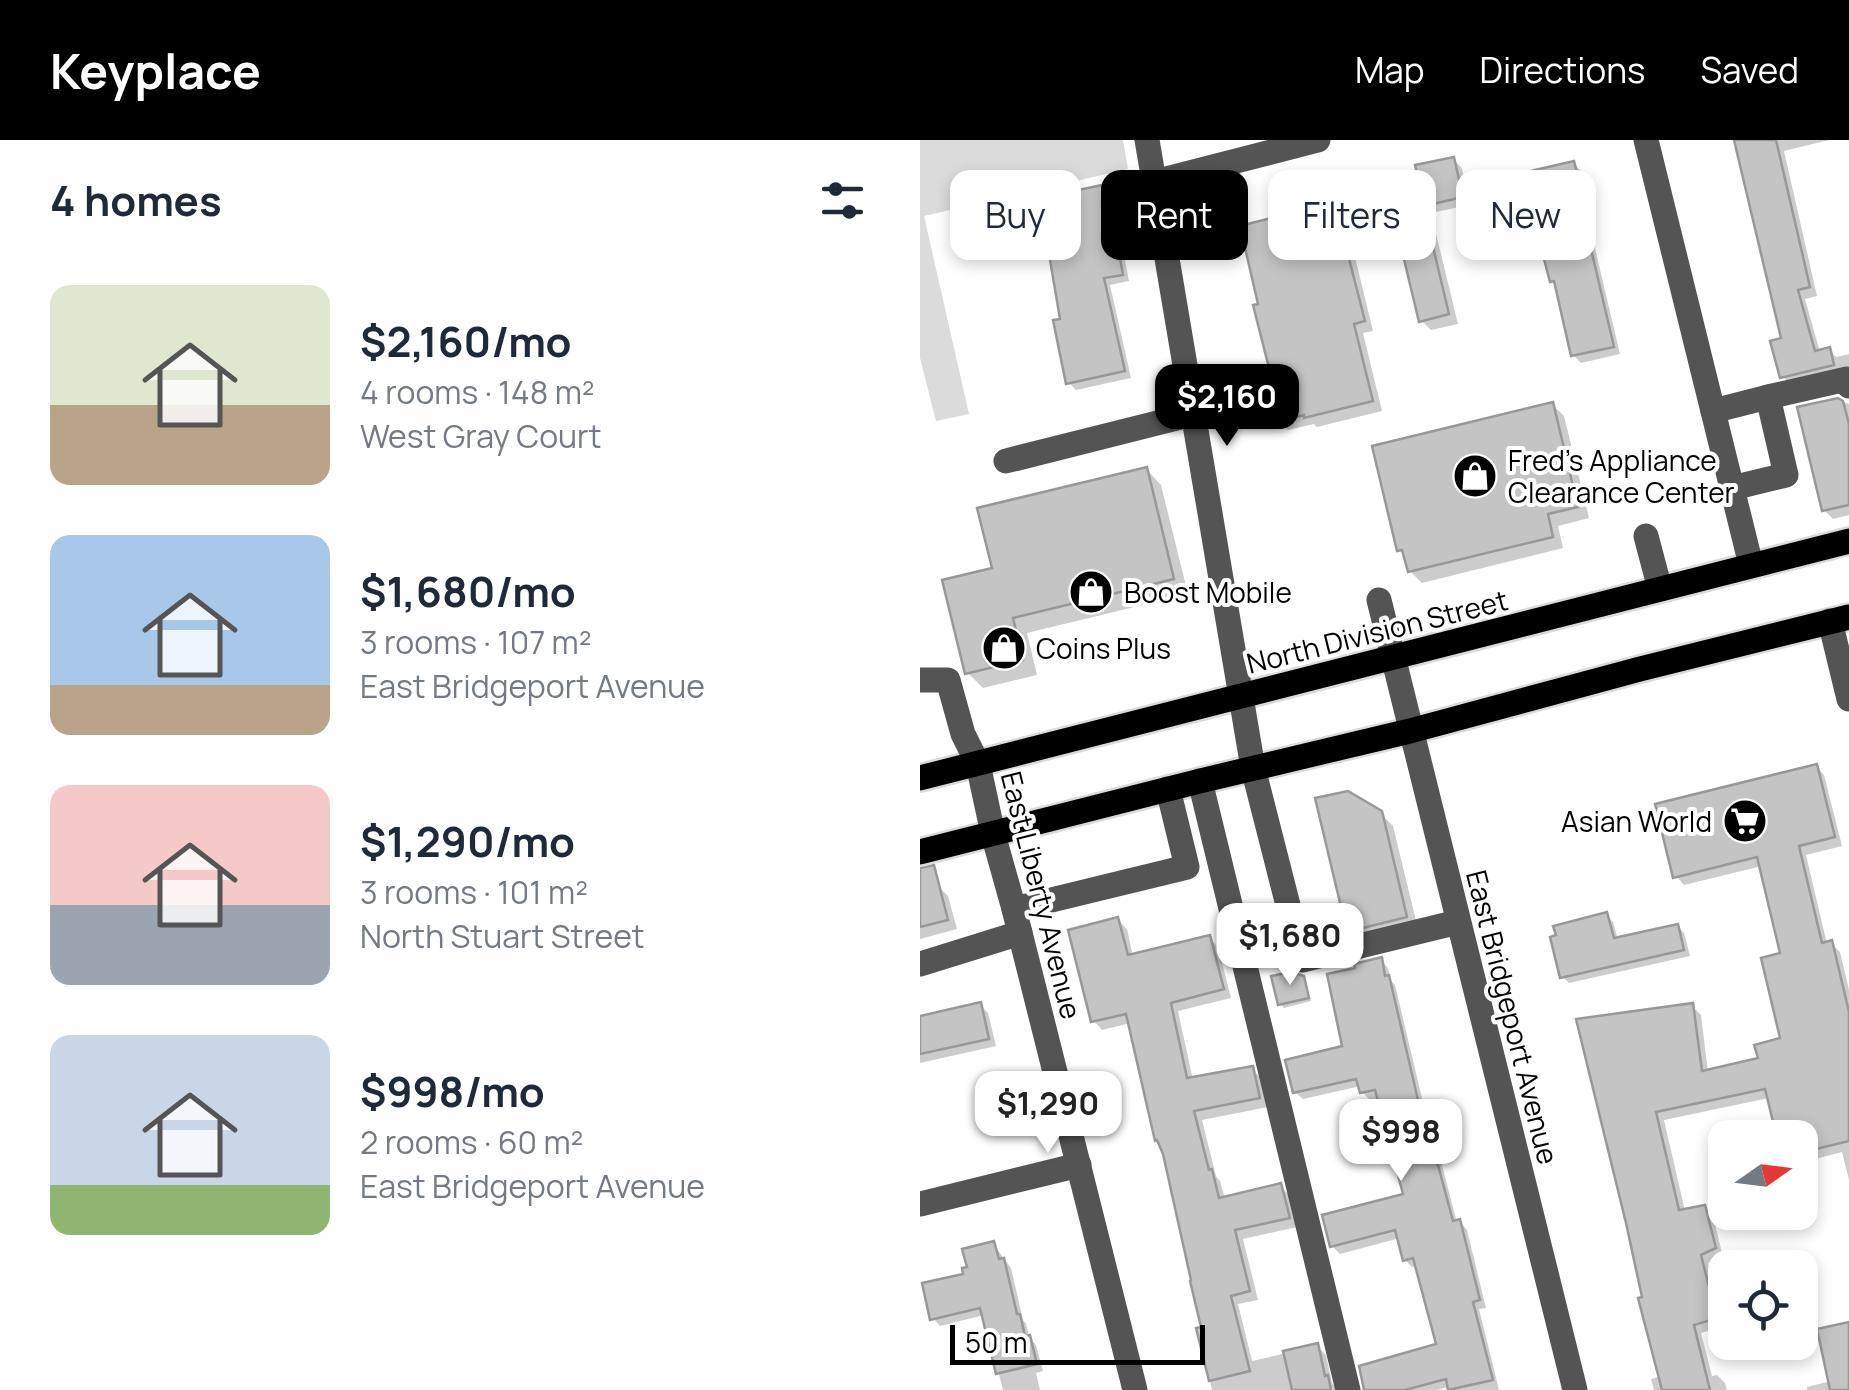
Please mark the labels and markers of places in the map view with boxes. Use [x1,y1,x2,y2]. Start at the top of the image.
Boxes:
pin: $2,160 [1146,364,1308,449]
place label: Fred's Appliance Clearance Center [1508,441,1735,511]
shop icon: Fred's Appliance Clearance Center [1452,453,1498,499]
shop icon: Boost Mobile [1068,569,1114,615]
place label: Boost Mobile [1124,573,1292,611]
shop icon: Coins Plus [981,625,1027,671]
place label: Coins Plus [1036,629,1171,667]
supermarket icon: Asian World [1722,798,1768,844]
place label: Asian World [1561,802,1712,840]
pin: $1,680 [1209,903,1371,988]
pin: $1,290 [967,1071,1129,1156]
pin: $998 [1342,1099,1460,1184]

